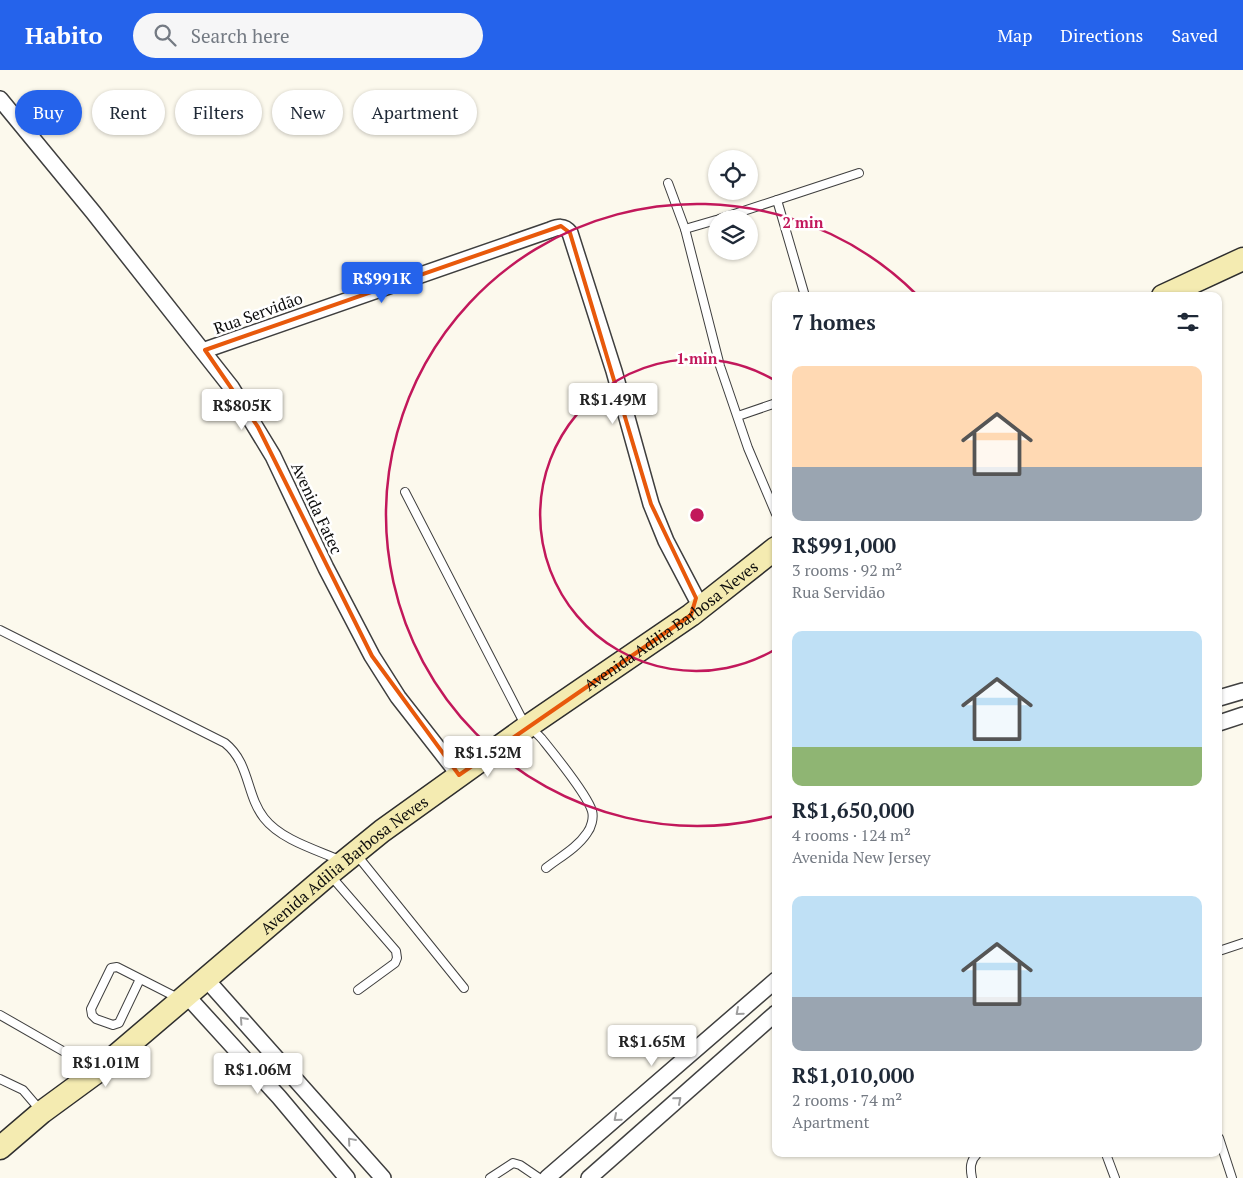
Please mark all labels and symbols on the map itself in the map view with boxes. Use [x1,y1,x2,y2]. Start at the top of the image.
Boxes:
text: 2 min [782,212,824,232]
pin: R$991K [341,262,423,304]
street label: Rua Servidão [210,287,306,339]
text: 1 min [676,348,718,368]
pin: R$1.49M [567,382,659,425]
pin: R$805K [201,388,283,431]
street label: Avenida Fatec [286,458,348,558]
centre of rings [688,506,706,524]
street label: Avenida Adilia Barbosa Neves [579,555,762,696]
pin: R$1.52M [442,736,534,778]
street label: Avenida Adilia Barbosa Neves [255,790,433,939]
one-way arrow [736,1006,745,1015]
one-way arrow [240,1017,249,1026]
pin: R$1.65M [606,1024,698,1067]
pin: R$1.01M [60,1046,152,1088]
pin: R$1.06M [212,1052,304,1095]
one-way arrow [672,1096,681,1105]
one-way arrow [613,1112,622,1121]
one-way arrow [348,1138,357,1147]

